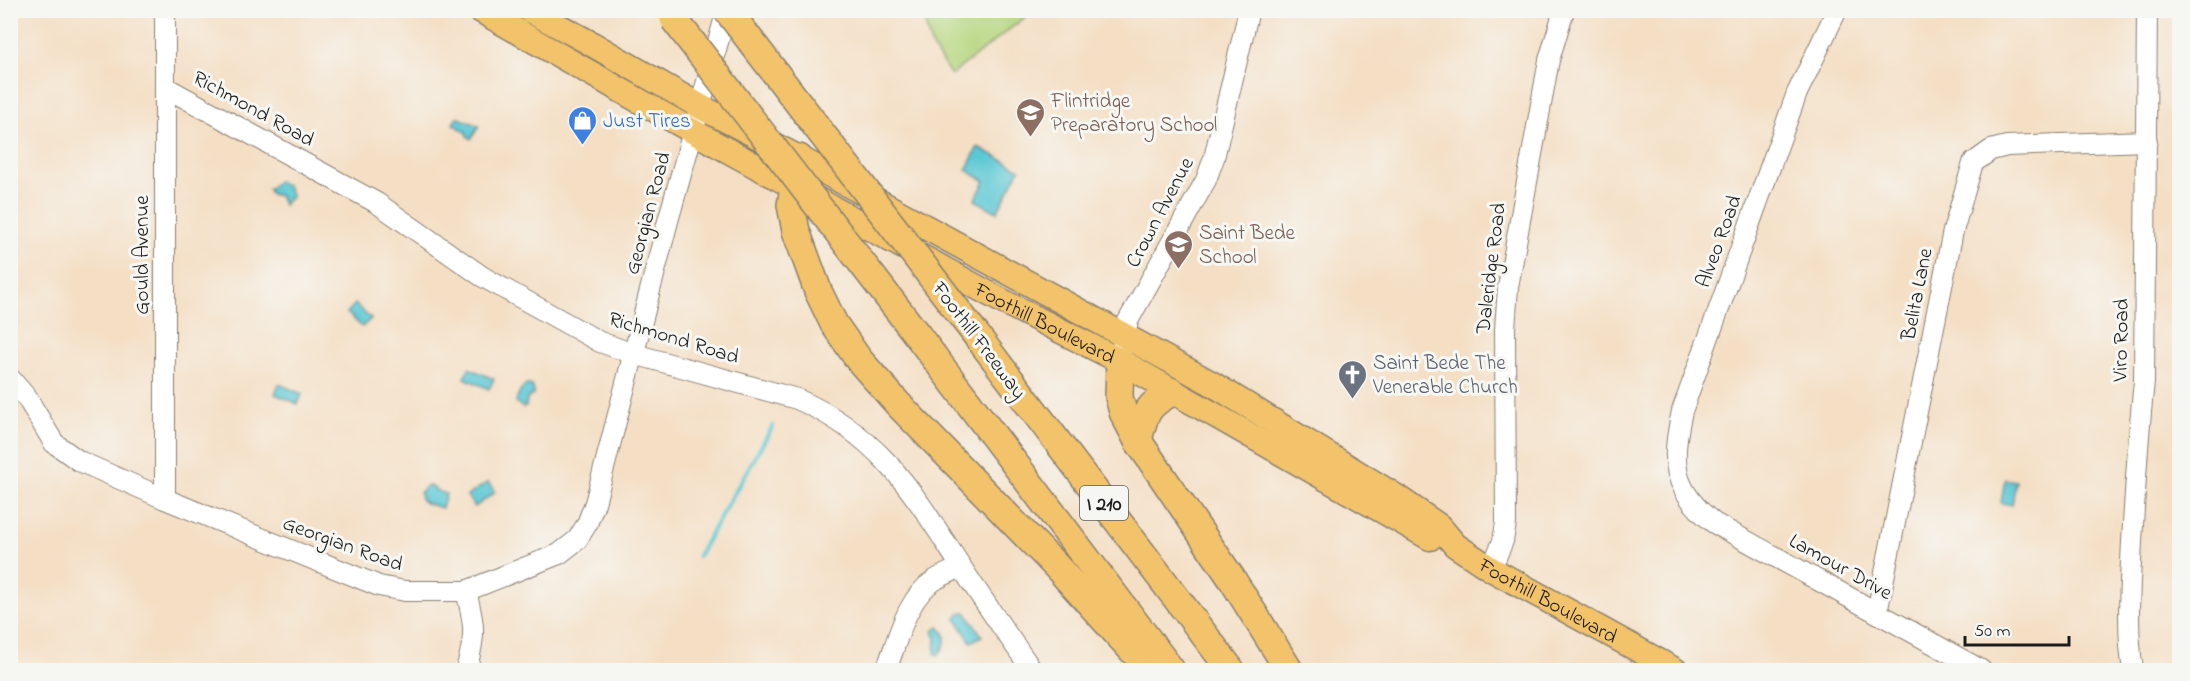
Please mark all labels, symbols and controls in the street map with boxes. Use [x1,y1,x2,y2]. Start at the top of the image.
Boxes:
street label: Richmond Road [187,64,320,156]
place label: Flintridge Preparatory School [1050,87,1217,143]
school or university icon: Flintridge Preparatory School [1014,96,1046,138]
shop icon: Just Tires [566,104,598,146]
place label: Just Tires [603,107,691,137]
street label: Georgian Road [618,149,682,279]
street label: Crown Avenue [1119,152,1203,273]
street label: Alveo Road [1689,191,1751,292]
street label: Gould Avenue [128,195,158,315]
street label: Daleridge Road [1469,201,1517,337]
place label: Saint Bede School [1199,219,1296,273]
school or university icon: Saint Bede School [1162,228,1194,270]
street label: Belita Lane [1894,245,1942,344]
street label: Foothill Freeway [922,275,1033,408]
street label: Foothill Boulevard [968,275,1120,373]
street label: Viro Road [2106,298,2138,383]
street label: Richmond Road [604,305,743,373]
place label: Saint Bede The Venerable Church [1372,349,1518,403]
church icon: Saint Bede The Venerable Church [1336,358,1368,400]
road number: I 210 [1080,486,1128,520]
street label: Georgian Road [277,509,407,582]
street label: Lamour Drive [1783,527,1898,609]
street label: Foothill Boulevard [1471,551,1622,653]
scale bar [1965,609,2068,647]
text: 50 m [1974,619,2011,645]

